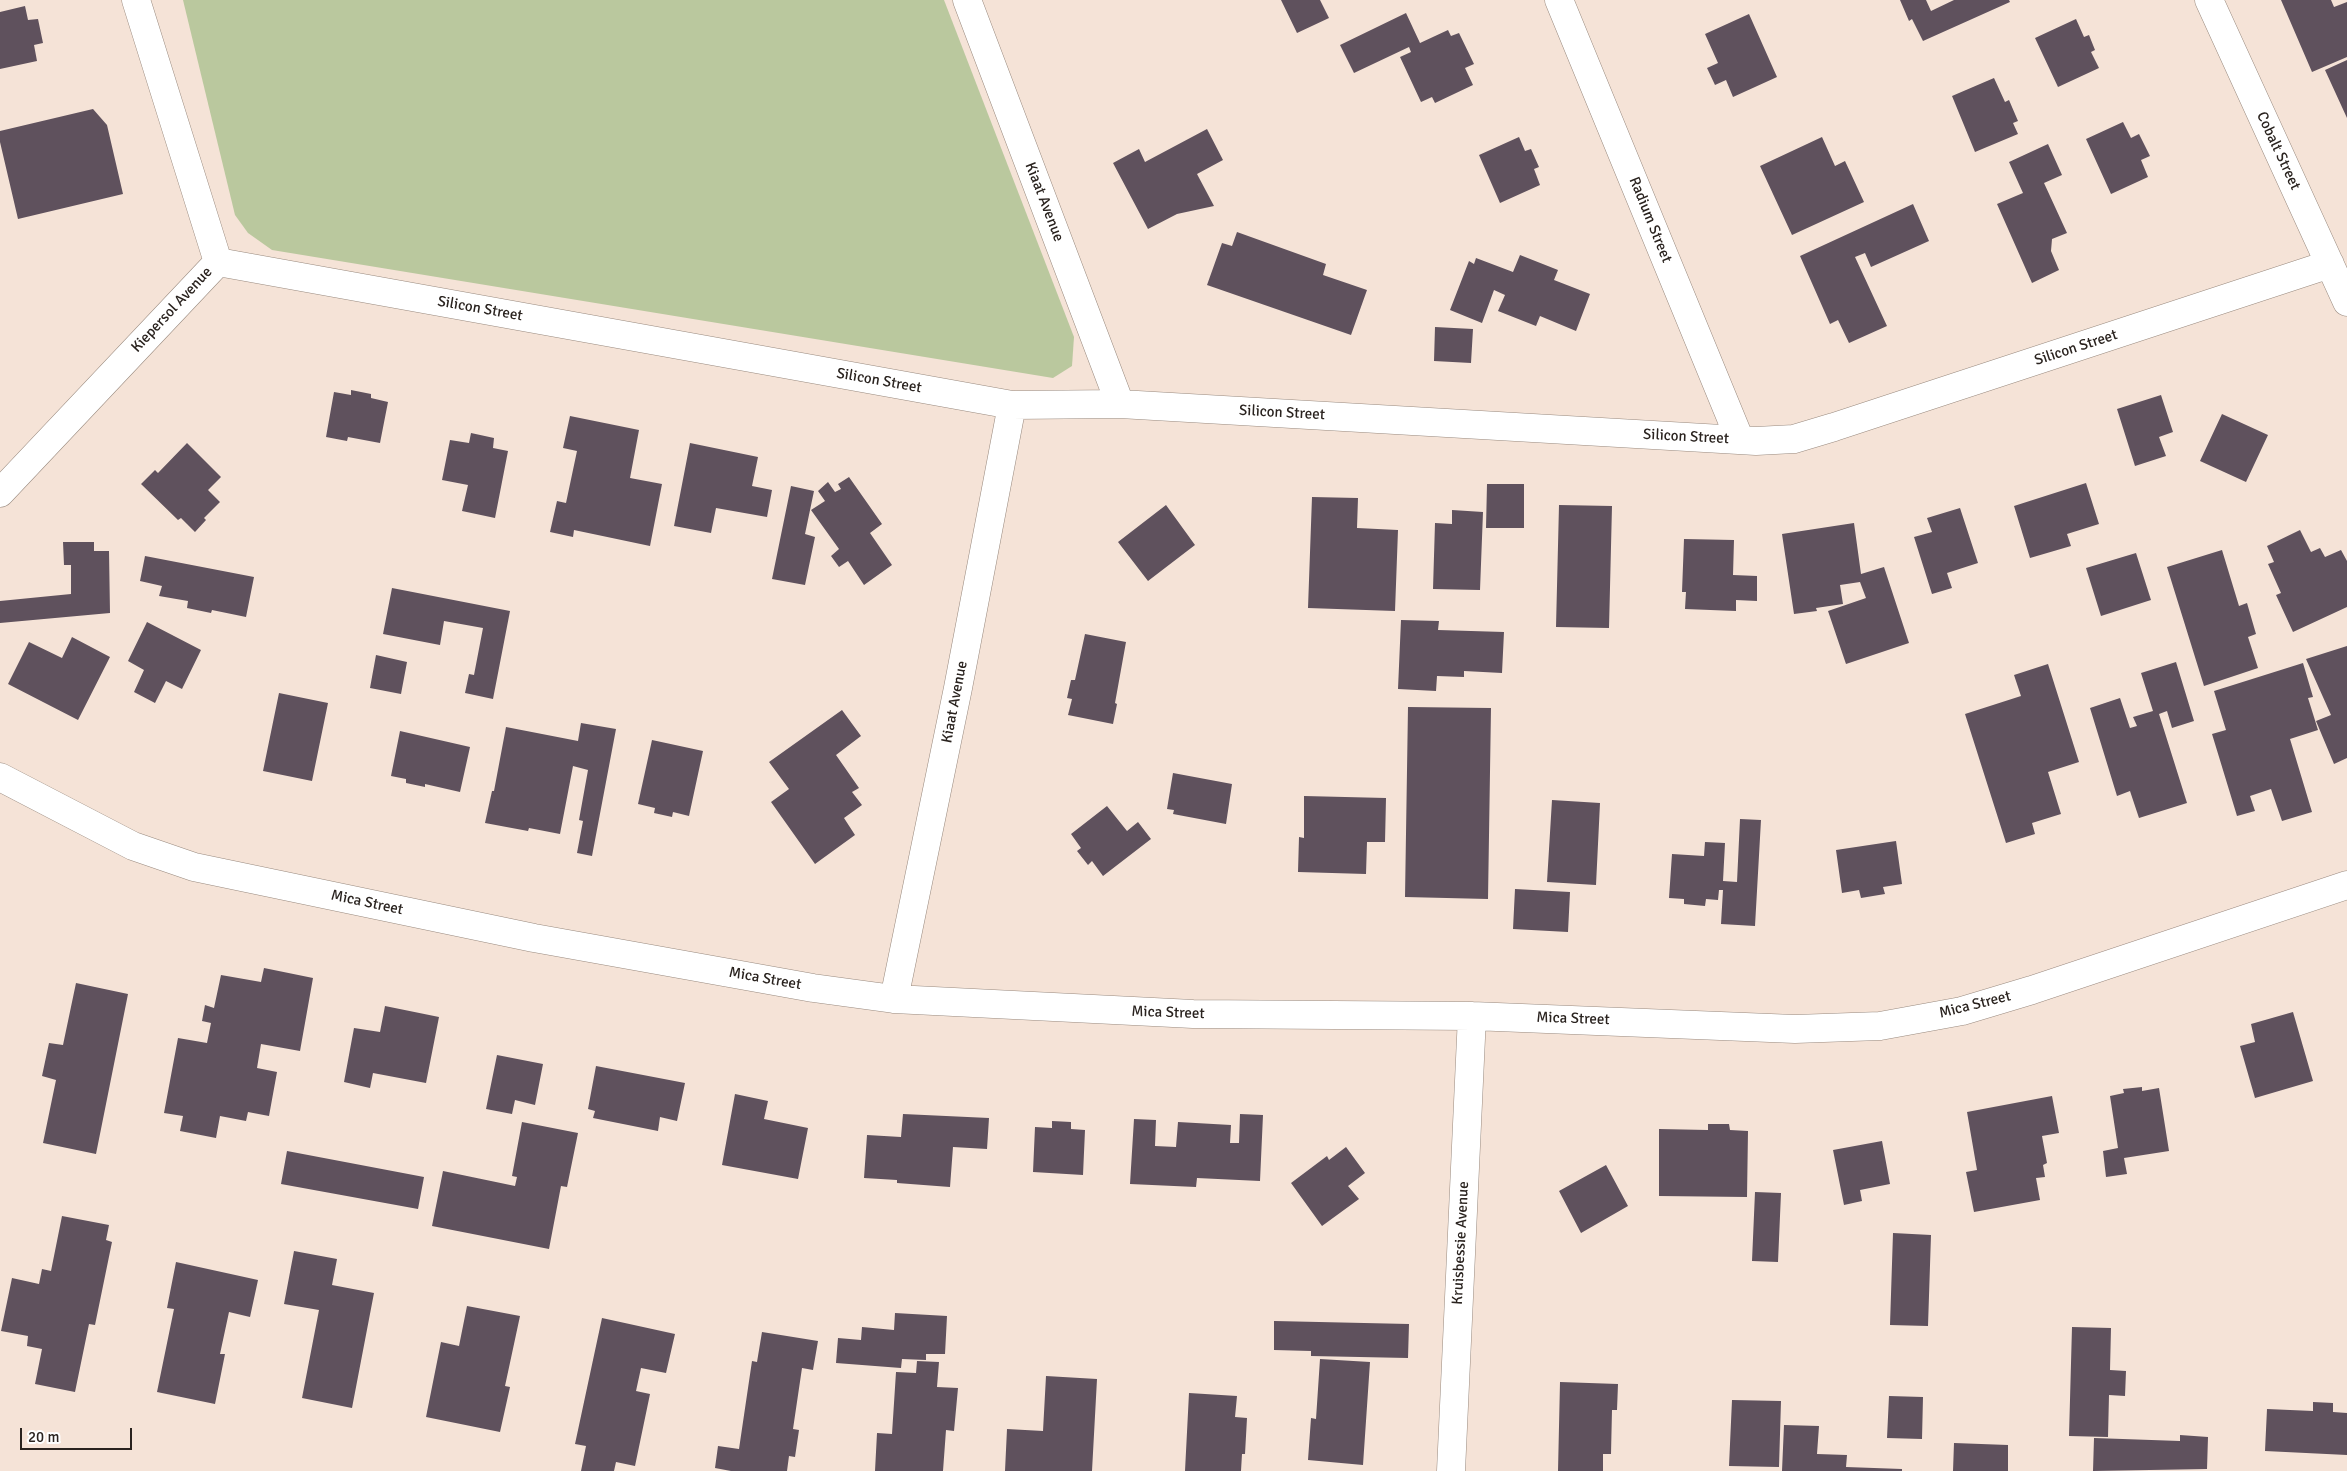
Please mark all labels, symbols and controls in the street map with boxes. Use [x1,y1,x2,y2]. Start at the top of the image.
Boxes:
street label: Cobalt Street [2252,109,2304,193]
street label: Kiaat Avenue [1021,160,1067,244]
street label: Radium Street [1625,174,1675,266]
street label: Kiepersol Avenue [128,263,216,357]
street label: Silicon Street [436,293,524,325]
street label: Silicon Street [2032,326,2120,370]
street label: Silicon Street [835,365,923,397]
street label: Silicon Street [1239,402,1325,424]
street label: Silicon Street [1643,426,1729,448]
street label: Kiaat Avenue [938,659,972,745]
street label: Mica Street [329,887,405,919]
street label: Mica Street [727,964,803,994]
street label: Mica Street [1937,987,2013,1023]
street label: Mica Street [1131,1003,1205,1023]
street label: Mica Street [1536,1009,1610,1029]
street label: Kruisbessie Avenue [1449,1181,1473,1305]
scale bar [22,1418,135,1450]
text: 20 m [28,1428,59,1446]

